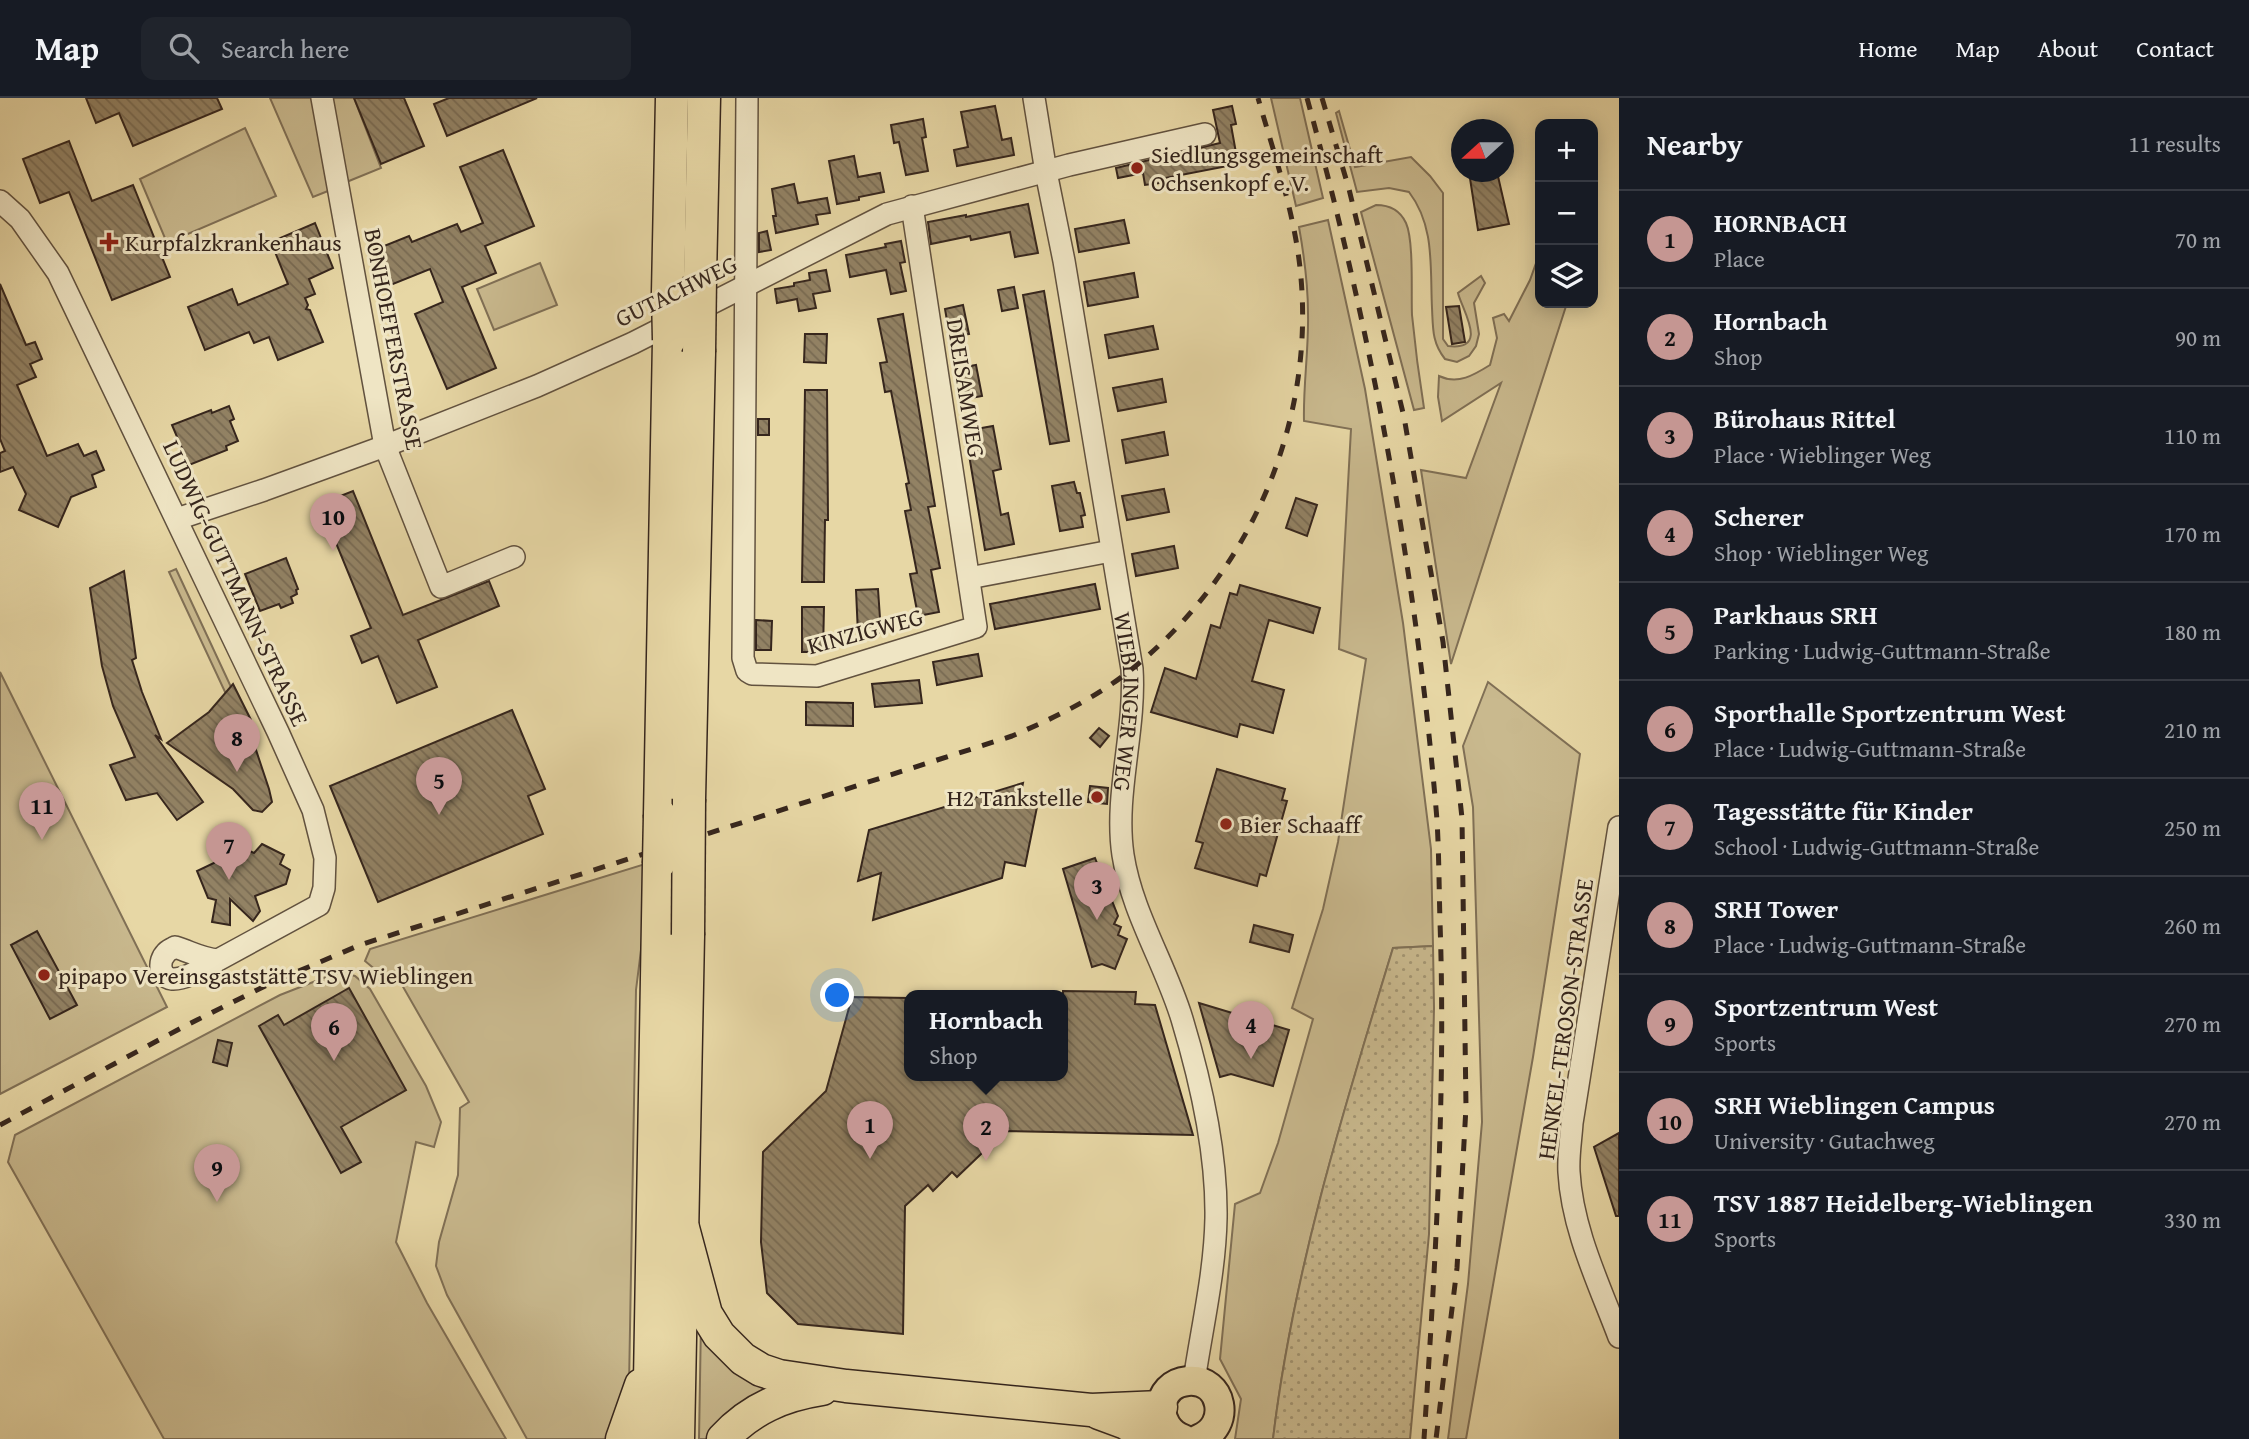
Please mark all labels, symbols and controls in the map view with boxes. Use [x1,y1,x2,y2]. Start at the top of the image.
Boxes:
search box [141,17,631,80]
text: Map [35,24,99,72]
icon: search [165,29,203,67]
text: Search here [221,29,349,68]
text: Home [1859,31,1918,66]
text: Map [1956,31,2000,66]
text: About [2038,31,2098,66]
text: Contact [2136,31,2214,66]
north arrow [1451,119,1514,182]
map controls [1535,119,1598,308]
button: + [1535,119,1598,182]
text: Nearby [1647,122,1743,166]
text: 11 results [2129,127,2221,160]
place label: Siedlungsgemeinschaft Ochsenkopf e.V. [1151,137,1384,200]
marker: Siedlungsgemeinschaft Ochsenkopf e.V. [1129,160,1145,176]
button: − [1535,182,1598,245]
text: HORNBACH [1714,203,1847,242]
text: 1 [1664,223,1676,256]
text: 70 m [2175,223,2221,256]
place label: Kurpfalzkrankenhaus [125,225,342,260]
street label: BONHOEFFERSTRASSE [355,225,433,453]
marker: Kurpfalzkrankenhaus [99,232,119,252]
text: Place [1714,242,1765,275]
button: layers [1535,245,1598,308]
street label: GUTACHWEG [609,246,743,336]
text: Hornbach [1714,301,1828,340]
street label: DREISAMWEG [938,316,994,460]
text: 2 [1664,321,1676,354]
text: 90 m [2175,321,2221,354]
text: Shop [1714,340,1762,373]
text: Bürohaus Rittel [1714,399,1896,438]
text: 3 [1664,419,1676,452]
text: 110 m [2164,419,2221,452]
street label: LUDWIG-GUTTMANN-STRASSE [154,434,318,732]
text: Place · Wieblinger Weg [1714,438,1931,471]
pin: 10 [310,493,356,551]
text: Scherer [1714,497,1804,536]
text: 4 [1664,517,1676,550]
text: 170 m [2164,517,2221,550]
text: Shop · Wieblinger Weg [1714,536,1928,569]
text: Parkhaus SRH [1714,595,1877,634]
street label: KINZIGWEG [803,599,927,663]
street label: WIEBLINGER WEG [1105,609,1150,793]
text: 5 [1664,615,1676,648]
text: 180 m [2164,615,2221,648]
text: Parking · Ludwig-Guttmann-Straße [1714,634,2051,667]
text: Sporthalle Sportzentrum West [1714,693,2066,732]
text: 6 [1664,713,1676,746]
text: 210 m [2164,713,2221,746]
pin: 8 [214,714,260,772]
text: Place · Ludwig-Guttmann-Straße [1714,732,2026,765]
pin: 5 [416,757,462,815]
place label: H2 Tankstelle [947,780,1083,815]
pin: 11 [19,782,65,840]
marker: H2 Tankstelle [1089,789,1105,805]
text: Tagesstätte für Kinder [1714,791,1973,830]
place label: Bier Schaaff [1240,807,1363,842]
text: 7 [1664,811,1676,844]
text: 250 m [2164,811,2221,844]
marker: Bier Schaaff [1218,816,1234,832]
pin: 7 [206,822,252,880]
text: School · Ludwig-Guttmann-Straße [1714,830,2039,863]
pin: 3 [1074,862,1120,920]
street label: HENKEL-TEROSON-STRASSE [1528,876,1602,1162]
text: SRH Tower [1714,889,1838,928]
text: 8 [1664,909,1676,942]
text: 260 m [2164,909,2221,942]
text: Place · Ludwig-Guttmann-Straße [1714,928,2026,961]
place label: pipapo Vereinsgaststätte TSV Wieblingen [58,958,474,993]
marker: pipapo Vereinsgaststätte TSV Wieblingen [36,967,52,983]
your location [820,978,854,1012]
text: Sportzentrum West [1714,987,1938,1026]
popup [904,990,1068,1081]
text: Hornbach [929,1000,1043,1039]
pin: 4 [1228,1001,1274,1059]
pin: 6 [311,1003,357,1061]
text: 9 [1664,1007,1676,1040]
text: 270 m [2164,1007,2221,1040]
text: Sports [1714,1026,1776,1059]
text: Shop [929,1039,977,1072]
text: SRH Wieblingen Campus [1714,1085,1995,1124]
pin: 1 [847,1101,893,1159]
pin: 2 [963,1103,1009,1161]
text: 10 [1658,1105,1682,1138]
text: 270 m [2164,1105,2221,1138]
text: University · Gutachweg [1714,1124,1935,1157]
pin: 9 [194,1144,240,1202]
text: TSV 1887 Heidelberg-Wieblingen [1714,1183,2093,1222]
text: 11 [1658,1203,1682,1236]
text: 330 m [2164,1203,2221,1236]
text: Sports [1714,1222,1776,1255]

